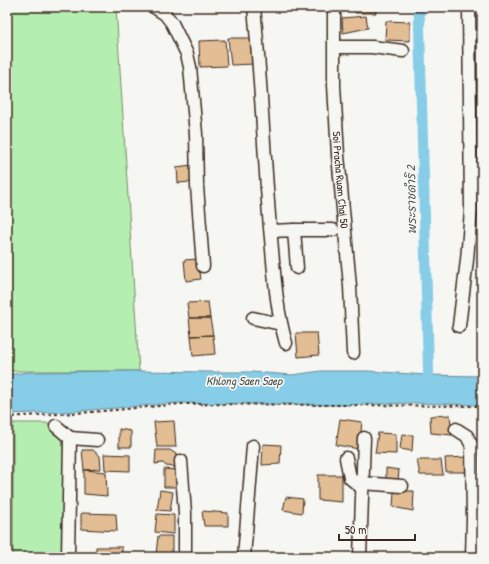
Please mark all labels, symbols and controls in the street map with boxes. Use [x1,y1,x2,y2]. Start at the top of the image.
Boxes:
street label: Soi Pracha Ruam Chai 50 [330,131,352,229]
water label: พระราชดำริ 2 [402,164,420,235]
water label: Khlong Saen Saep [206,372,283,389]
scale bar [339,516,415,542]
text: 50 m [345,521,366,538]

